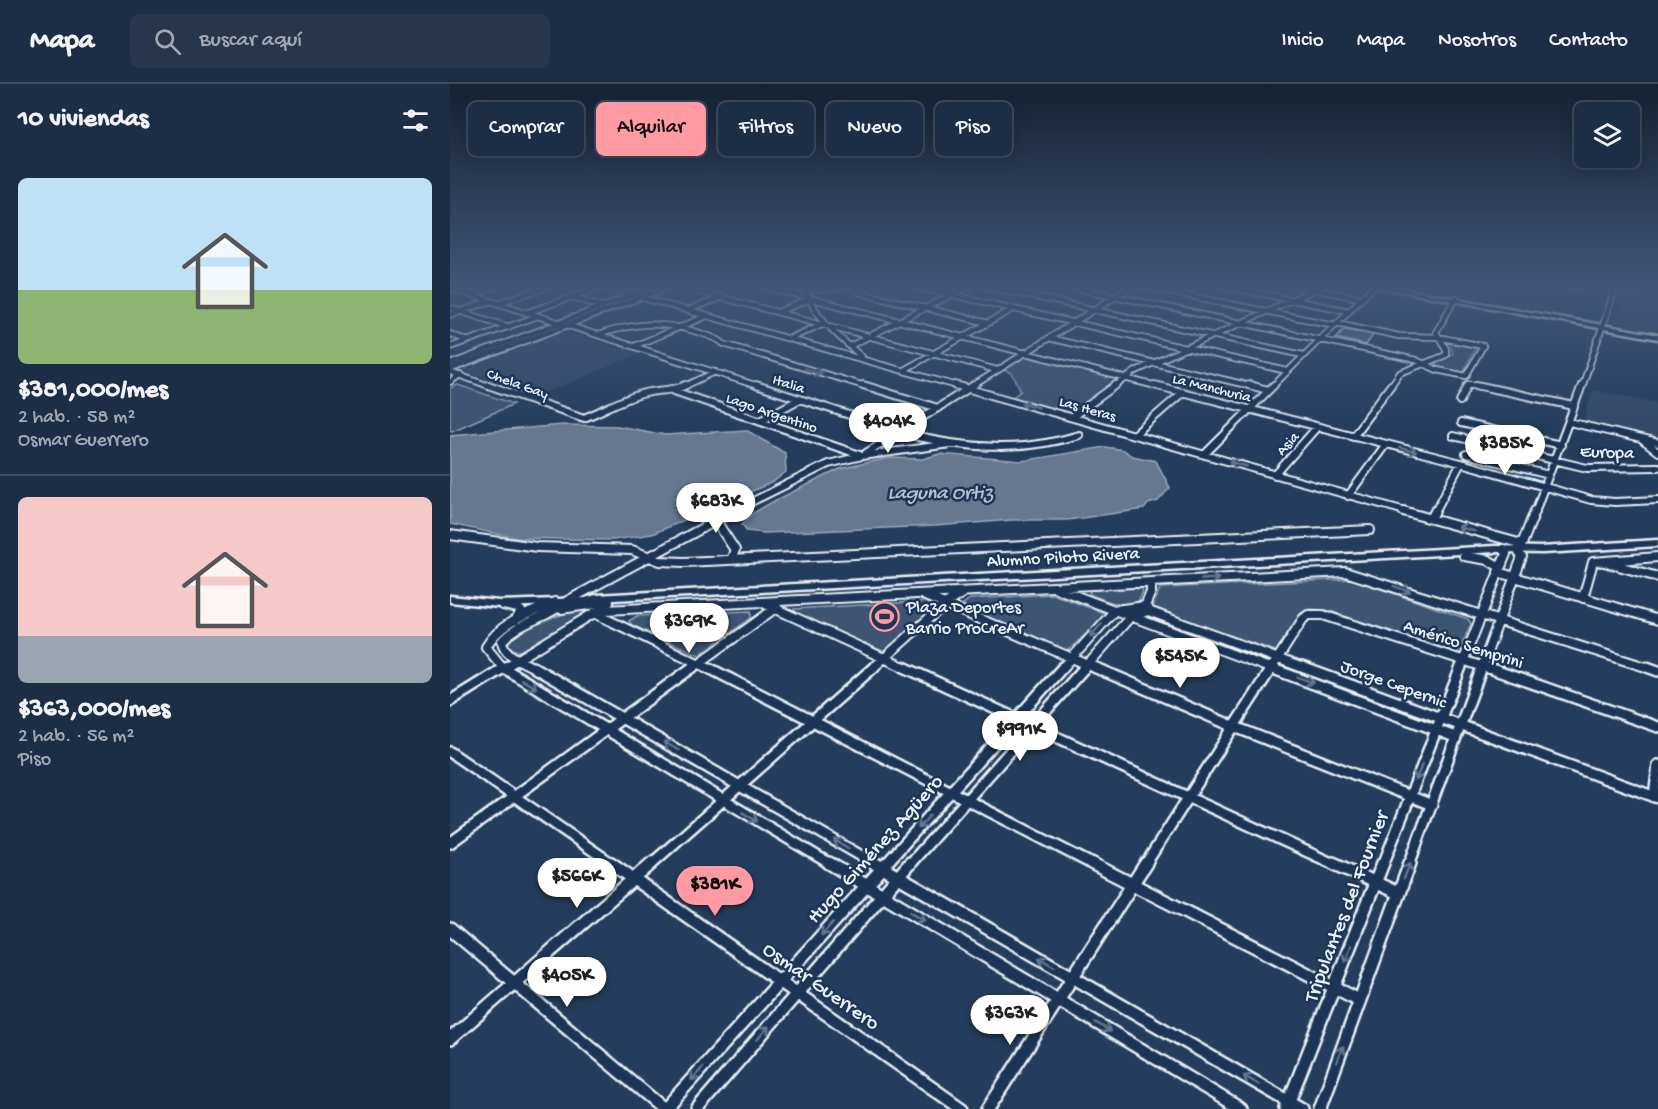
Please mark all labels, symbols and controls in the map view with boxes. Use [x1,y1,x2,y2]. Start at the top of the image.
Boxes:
search box [130,14,550,68]
text: Mapa [30,25,94,58]
icon: search [151,25,184,58]
text: Buscar aquí [199,28,302,54]
text: Inicio [1282,29,1324,54]
text: Mapa [1357,29,1405,54]
text: Nosotros [1438,29,1516,54]
text: Contacto [1549,29,1628,54]
chip: Comprar [468,102,584,156]
chip: Alquilar [596,102,706,156]
chip: Filtros [718,102,814,156]
chip: Nuevo [826,102,923,156]
chip: Piso [935,102,1012,156]
map controls [1574,102,1640,168]
button: layers [1574,102,1640,168]
icon: filters [399,104,432,137]
text: 10 viviendas [18,105,149,136]
icon: home [171,217,279,325]
street label: Chela Gay [484,365,551,405]
one-way arrow [803,366,822,377]
street label: La Manchuria [1170,370,1253,408]
street label: Italia [770,371,807,399]
text: $381,000/mes [18,376,168,407]
street label: Lago Argentino [723,390,820,438]
street label: Las Heras [1057,393,1118,427]
one-way arrow [1021,399,1040,410]
pin: $404K [846,403,930,454]
text: 2 hab. · 58 m² [18,407,135,430]
text: $404K [863,411,913,434]
pin: $385K [1463,425,1547,476]
street label: Asia [1273,428,1304,460]
text: Osmar Guerrero [18,430,149,453]
text: $385K [1479,433,1531,456]
street label: Europa [1579,442,1635,465]
one-way arrow [1398,444,1417,456]
one-way arrow [1228,458,1247,470]
pin: $683K [674,483,758,534]
water label: Laguna Ortiz [888,483,994,506]
text: $683K [690,491,742,514]
one-way arrow [1456,523,1475,534]
icon: home [171,536,279,644]
street label: Alumno Piloto Rivera [986,544,1141,573]
one-way arrow [1199,574,1219,585]
one-way arrow [1392,584,1411,595]
place label: Plaza Deportes Barrio ProCreAr [905,598,1025,640]
sports icon: Plaza Deportes Barrio ProCreAr [869,600,901,632]
pin: $369K [647,603,731,654]
text: $369K [664,611,714,634]
street label: Américo Semprini [1401,616,1526,675]
one-way arrow [1089,622,1103,637]
pin: $545K [1138,638,1222,689]
text: $545K [1155,646,1205,669]
street label: Jorge Cepernic [1337,656,1450,715]
one-way arrow [1296,676,1314,687]
one-way arrow [520,679,537,691]
text: $363,000/mes [18,695,170,726]
pin: $991K [978,711,1062,762]
text: $991K [996,719,1044,742]
text: 2 hab. · 56 m² [18,726,134,749]
one-way arrow [663,740,680,752]
text: Piso [18,749,51,772]
one-way arrow [1413,762,1424,781]
street label: Hugo Giménez Agüero [803,771,950,930]
street label: Tripulantes del Fournier [1300,807,1397,1007]
one-way arrow [741,811,758,823]
one-way arrow [917,814,931,829]
one-way arrow [832,837,849,849]
pin: $566K [535,858,619,909]
one-way arrow [1402,862,1413,881]
text: $566K [552,866,602,889]
pin: $381K [673,866,757,917]
text: $381K [690,874,740,897]
one-way arrow [909,911,926,923]
one-way arrow [820,921,834,936]
street label: Osmar Guerrero [757,938,883,1038]
one-way arrow [1341,944,1352,962]
one-way arrow [1038,956,1055,968]
pin: $405K [525,957,609,1008]
text: $405K [541,965,593,988]
pin: $363K [968,995,1052,1046]
text: $363K [985,1003,1035,1026]
one-way arrow [1094,1021,1111,1033]
one-way arrow [756,1026,770,1041]
one-way arrow [1335,1045,1346,1064]
one-way arrow [690,1066,704,1081]
one-way arrow [1243,1074,1261,1085]

